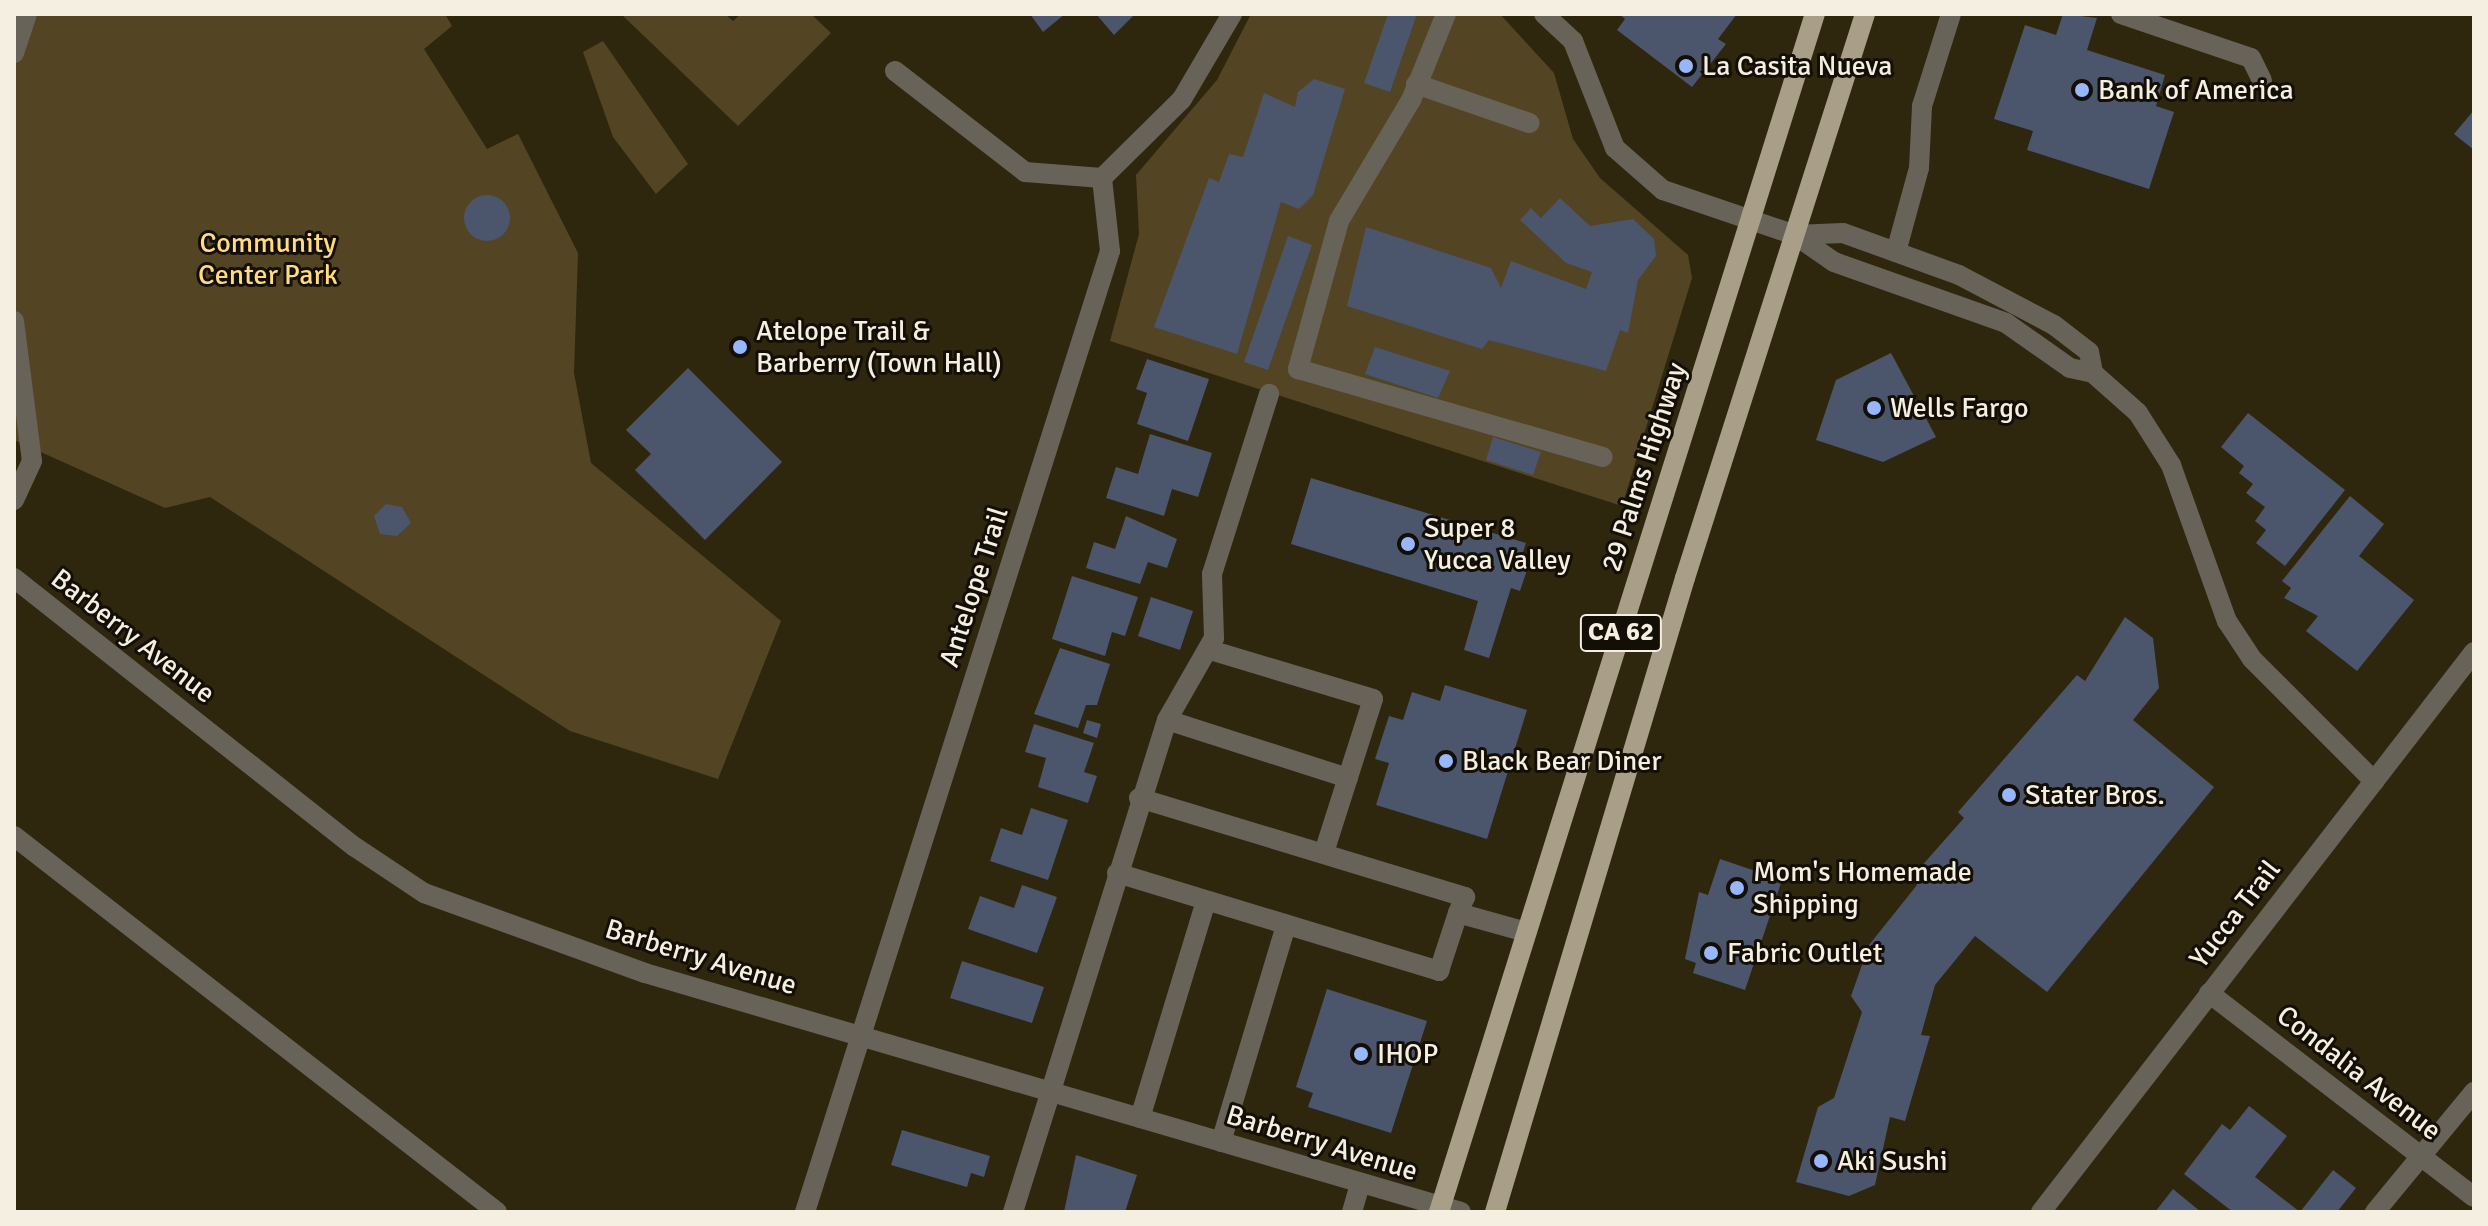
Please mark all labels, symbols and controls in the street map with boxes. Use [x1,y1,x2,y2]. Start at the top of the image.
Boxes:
place label: La Casita Nueva [1702,49,1892,83]
marker: La Casita Nueva [1677,57,1695,75]
place label: Bank of America [2098,73,2294,107]
marker: Bank of America [2073,81,2091,99]
park label: Community Center Park [198,226,338,292]
place label: Atelope Trail & Barberry (Town Hall) [756,314,1002,380]
marker: Atelope Trail & Barberry (Town Hall) [731,338,749,356]
street label: 29 Palms Highway [1594,358,1694,576]
place label: Wells Fargo [1890,391,2029,425]
marker: Wells Fargo [1865,399,1883,417]
street label: Antelope Trail [932,503,1016,671]
place label: Super 8 Yucca Valley [1424,511,1571,577]
marker: Super 8 Yucca Valley [1399,535,1417,553]
street label: Barberry Avenue [44,562,222,710]
road number: CA 62 [1579,611,1663,655]
place label: Black Bear Diner [1462,744,1662,778]
marker: Black Bear Diner [1437,752,1455,770]
place label: Stater Bros. [2025,778,2165,812]
marker: Stater Bros. [2000,786,2018,804]
street label: Yucca Trail [2183,853,2287,975]
place label: Mom's Homemade Shipping [1753,855,1972,921]
marker: Mom's Homemade Shipping [1728,879,1746,897]
street label: Barberry Avenue [601,912,801,1002]
place label: Fabric Outlet [1727,936,1883,970]
marker: Fabric Outlet [1702,944,1720,962]
street label: Condalia Avenue [2270,998,2448,1148]
place label: IHOP [1377,1037,1438,1071]
marker: IHOP [1352,1045,1370,1063]
street label: Barberry Avenue [1222,1098,1422,1188]
place label: Aki Sushi [1837,1144,1948,1178]
marker: Aki Sushi [1812,1152,1830,1170]

